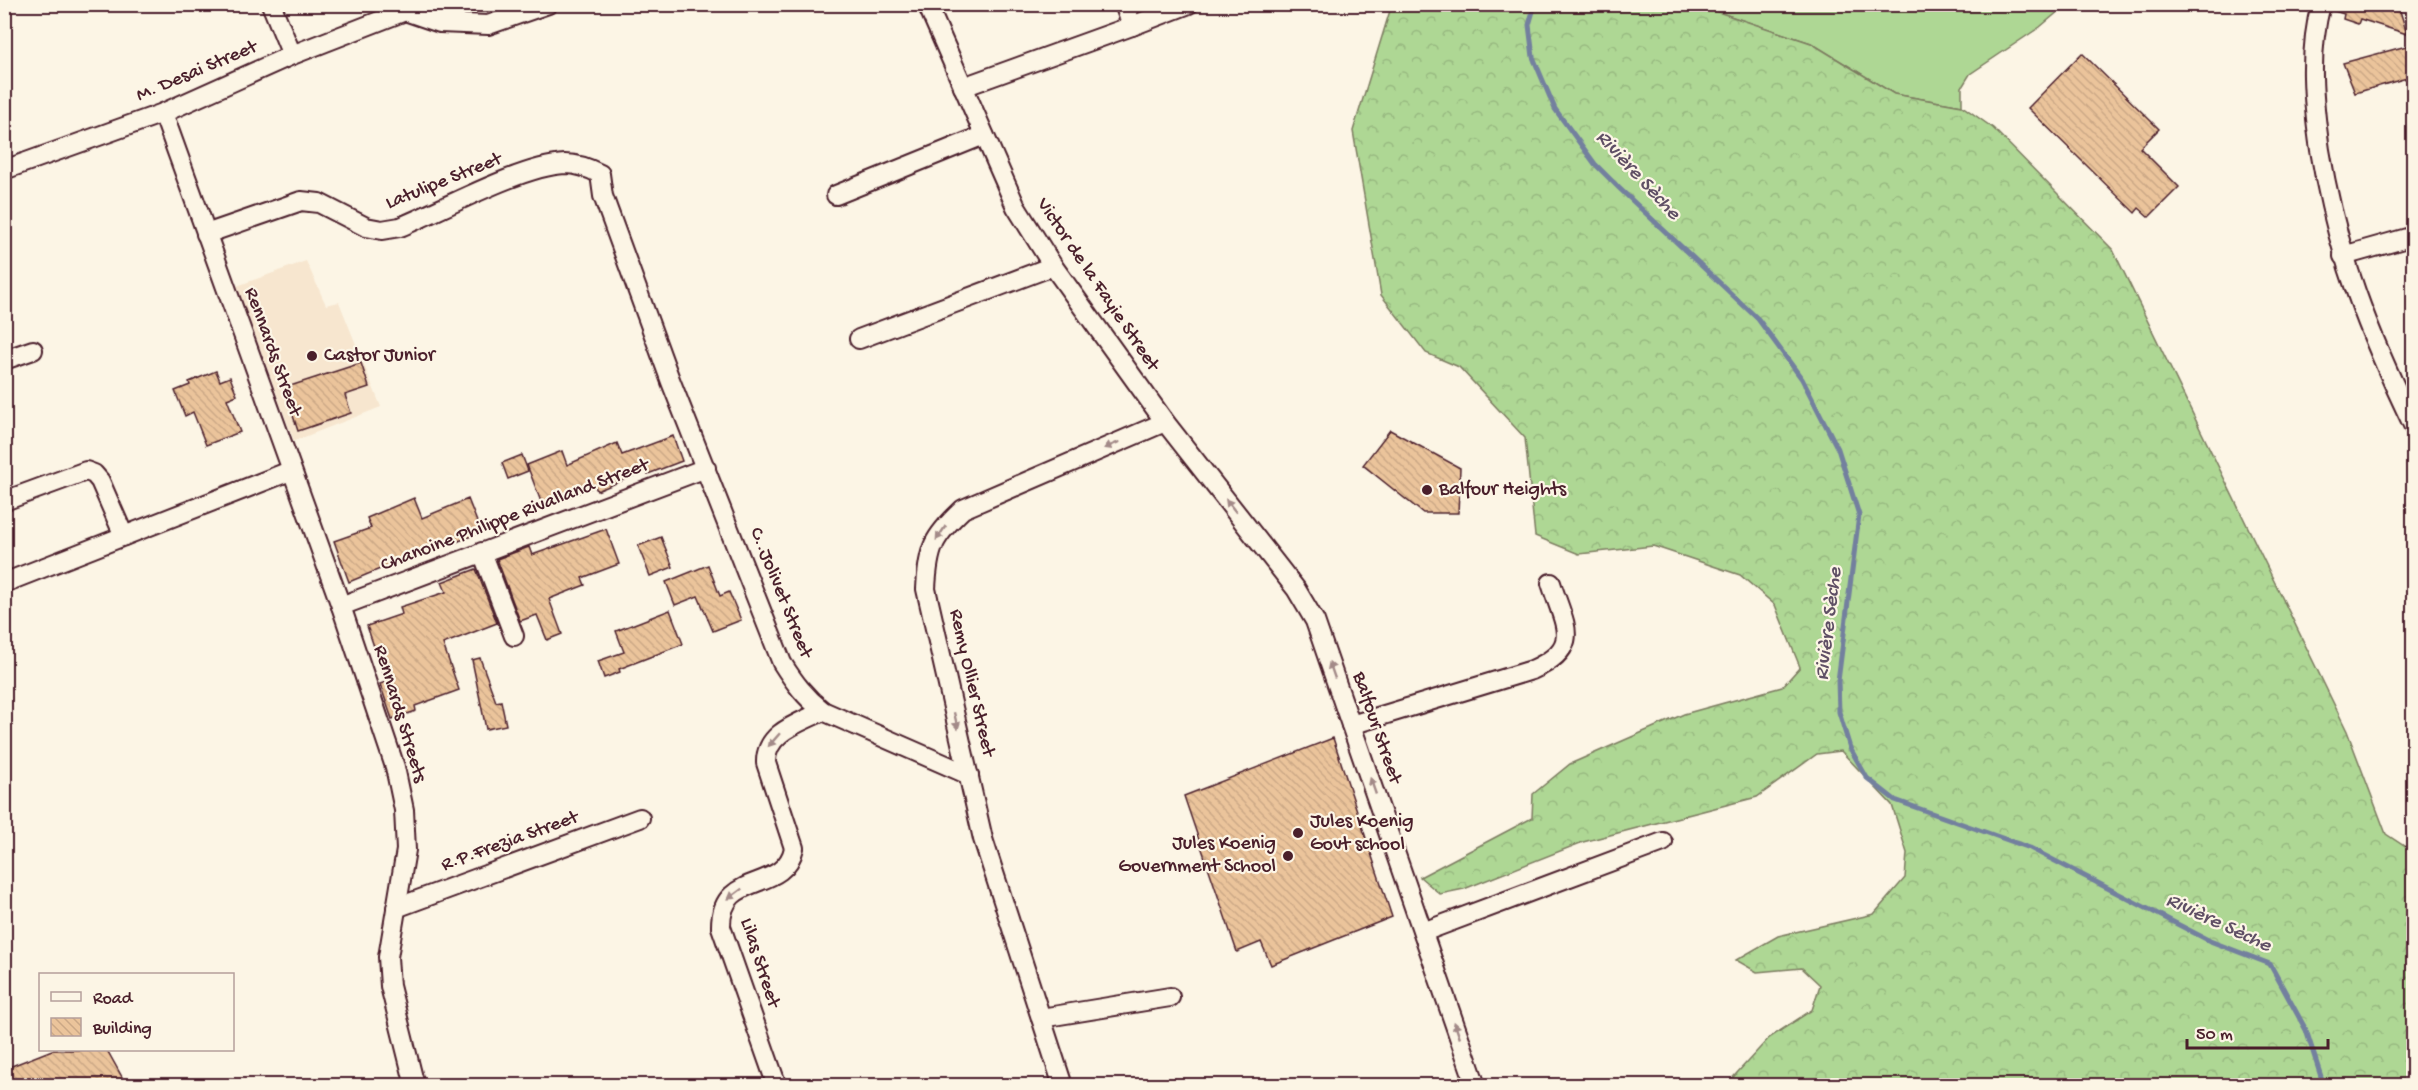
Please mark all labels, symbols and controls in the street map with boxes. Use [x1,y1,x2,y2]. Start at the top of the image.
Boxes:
street label: M. Desai Street [133,35,263,108]
water label: Rivière Sèche [1589,126,1686,227]
street label: Latulipe Street [383,148,507,216]
street label: Victor de la Fayie Street [1030,193,1164,377]
street label: Rennards Street [238,285,307,421]
place label: Castor Junior [324,345,437,368]
marker: Castor Junior [305,349,319,363]
one-way arrow [1102,440,1120,450]
street label: Chanoine Philippe Rivalland Street [378,454,654,578]
place label: Balfour Heights [1438,479,1567,502]
marker: Balfour Heights [1420,483,1434,497]
one-way arrow [1224,498,1237,514]
street label: C..Jolivet Street [743,524,817,663]
one-way arrow [935,525,946,542]
water label: Rivière Sèche [1811,565,1849,682]
street label: Remy Ollier Street [943,607,1000,761]
street label: Rennards Streets [367,643,431,786]
one-way arrow [1327,661,1337,679]
street label: Balfour Street [1346,668,1406,789]
one-way arrow [952,712,962,730]
one-way arrow [767,733,781,748]
one-way arrow [1367,777,1377,795]
street label: R.P.Frezia Street [438,806,583,877]
place label: Jules Koenig Govt school [1310,811,1414,857]
marker: Jules Koenig Govt school [1291,826,1305,840]
place label: Jules Koenig Government School [1118,833,1276,879]
marker: Jules Koenig Government School [1281,849,1295,863]
one-way arrow [727,888,743,900]
water label: Rivière Sèche [2161,889,2276,960]
street label: Lilas Street [734,915,785,1012]
legend [39,973,234,1051]
text: Road [93,989,134,1010]
scale bar [2187,1012,2328,1050]
text: Building [92,1019,152,1040]
one-way arrow [1451,1021,1461,1039]
text: 50 m [2196,1025,2233,1046]

